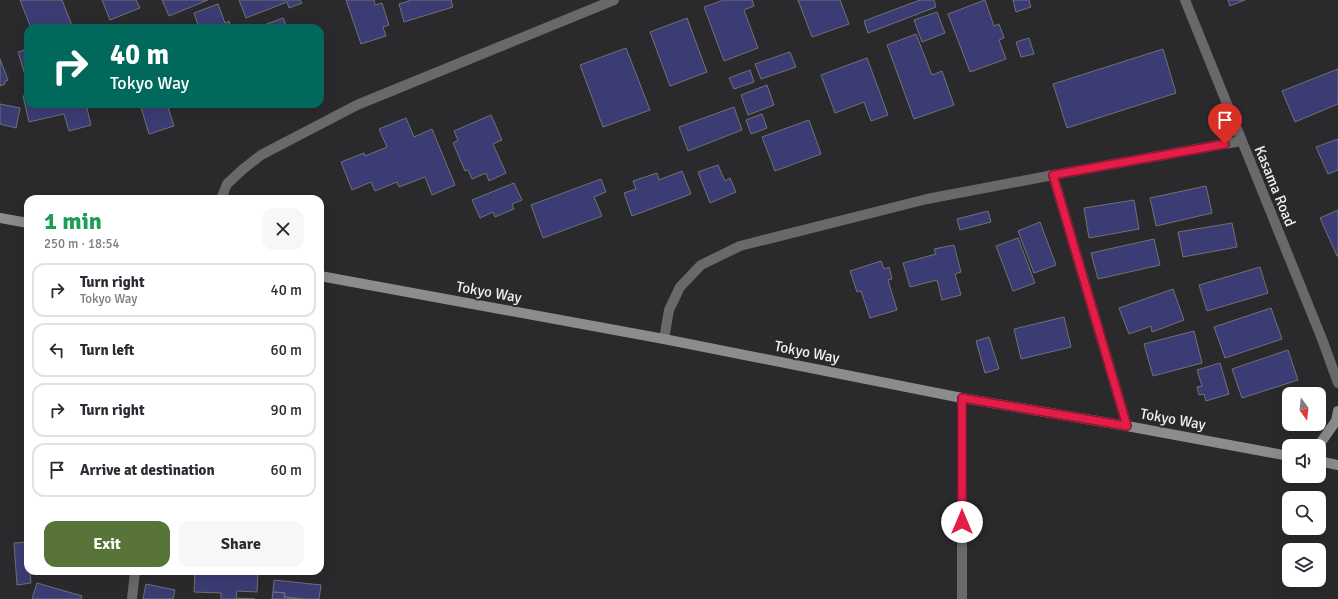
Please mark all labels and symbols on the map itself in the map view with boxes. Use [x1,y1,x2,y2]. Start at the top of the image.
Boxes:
pin [1208,103,1242,144]
street label: Kasama Road [1251,143,1299,229]
street label: Tokyo Way [455,277,523,307]
street label: Tokyo Way [773,337,841,367]
north arrow [1282,387,1326,431]
street label: Tokyo Way [1139,404,1207,434]
position arrow [941,501,983,543]

